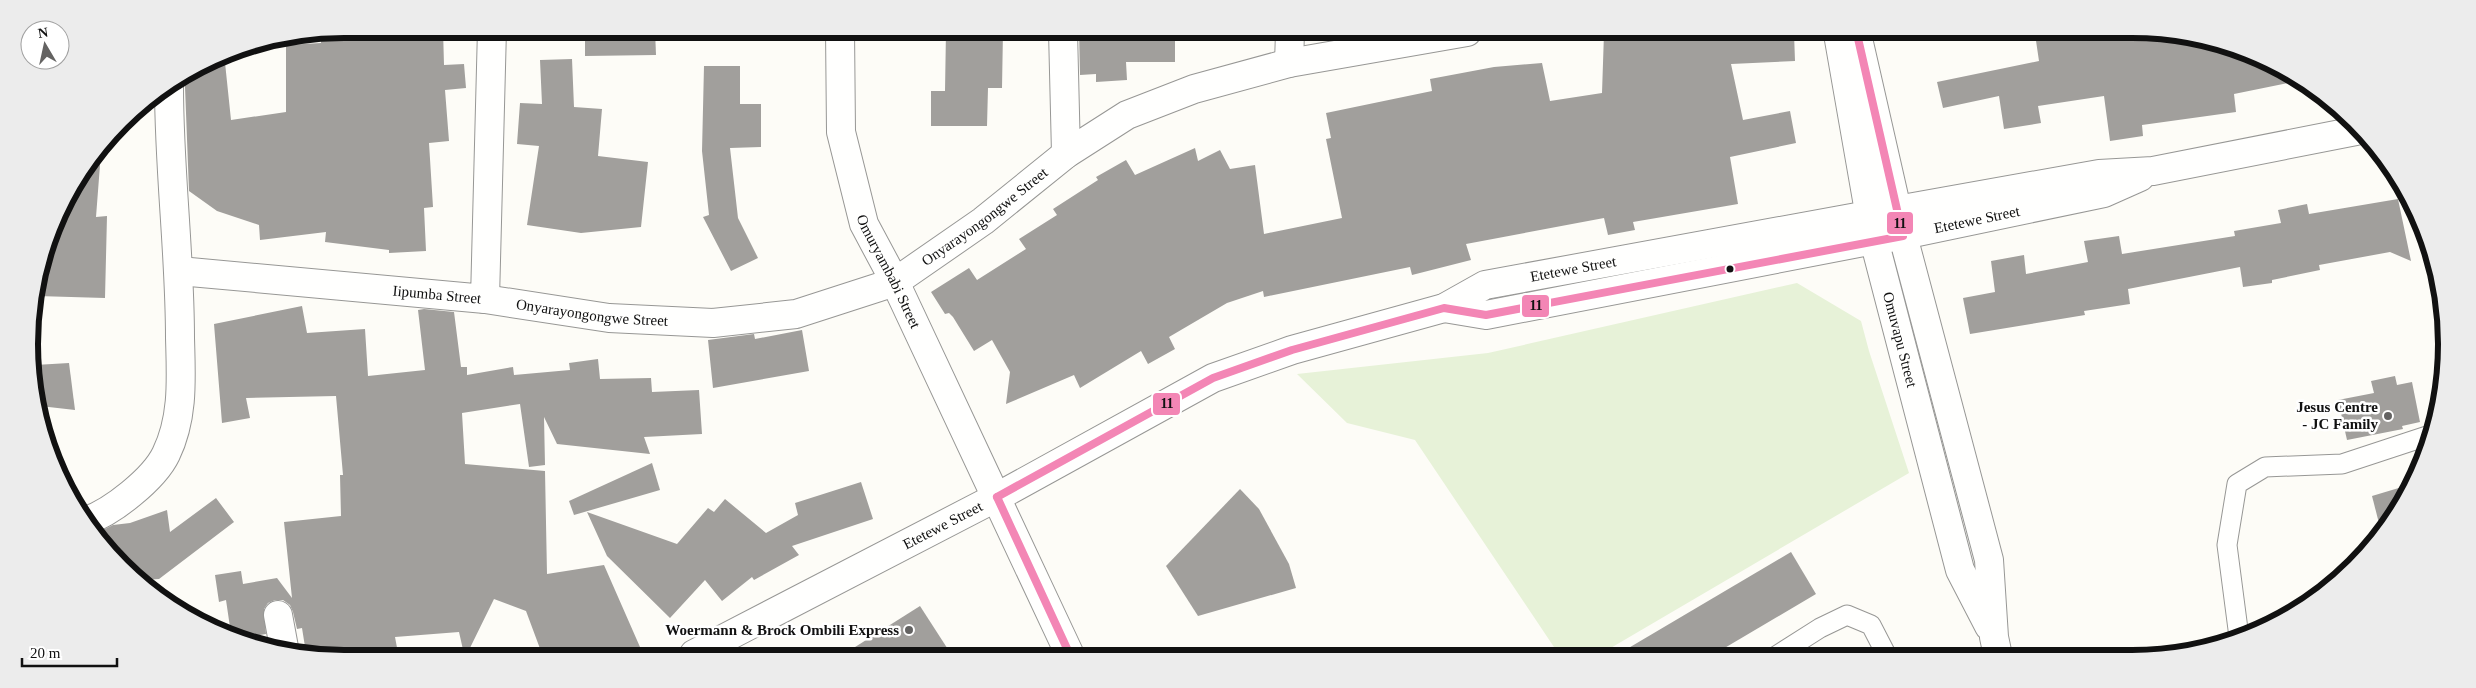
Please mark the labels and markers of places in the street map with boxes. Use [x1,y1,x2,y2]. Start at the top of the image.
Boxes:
unlabelled marker [1725,264,1735,274]
place label: Jesus Centre - JC Family [2296,399,2378,432]
marker: Jesus Centre - JC Family [2382,410,2394,422]
place label: Woermann & Brock Ombili Express [665,622,899,638]
marker: Woermann & Brock Ombili Express [903,624,915,636]

